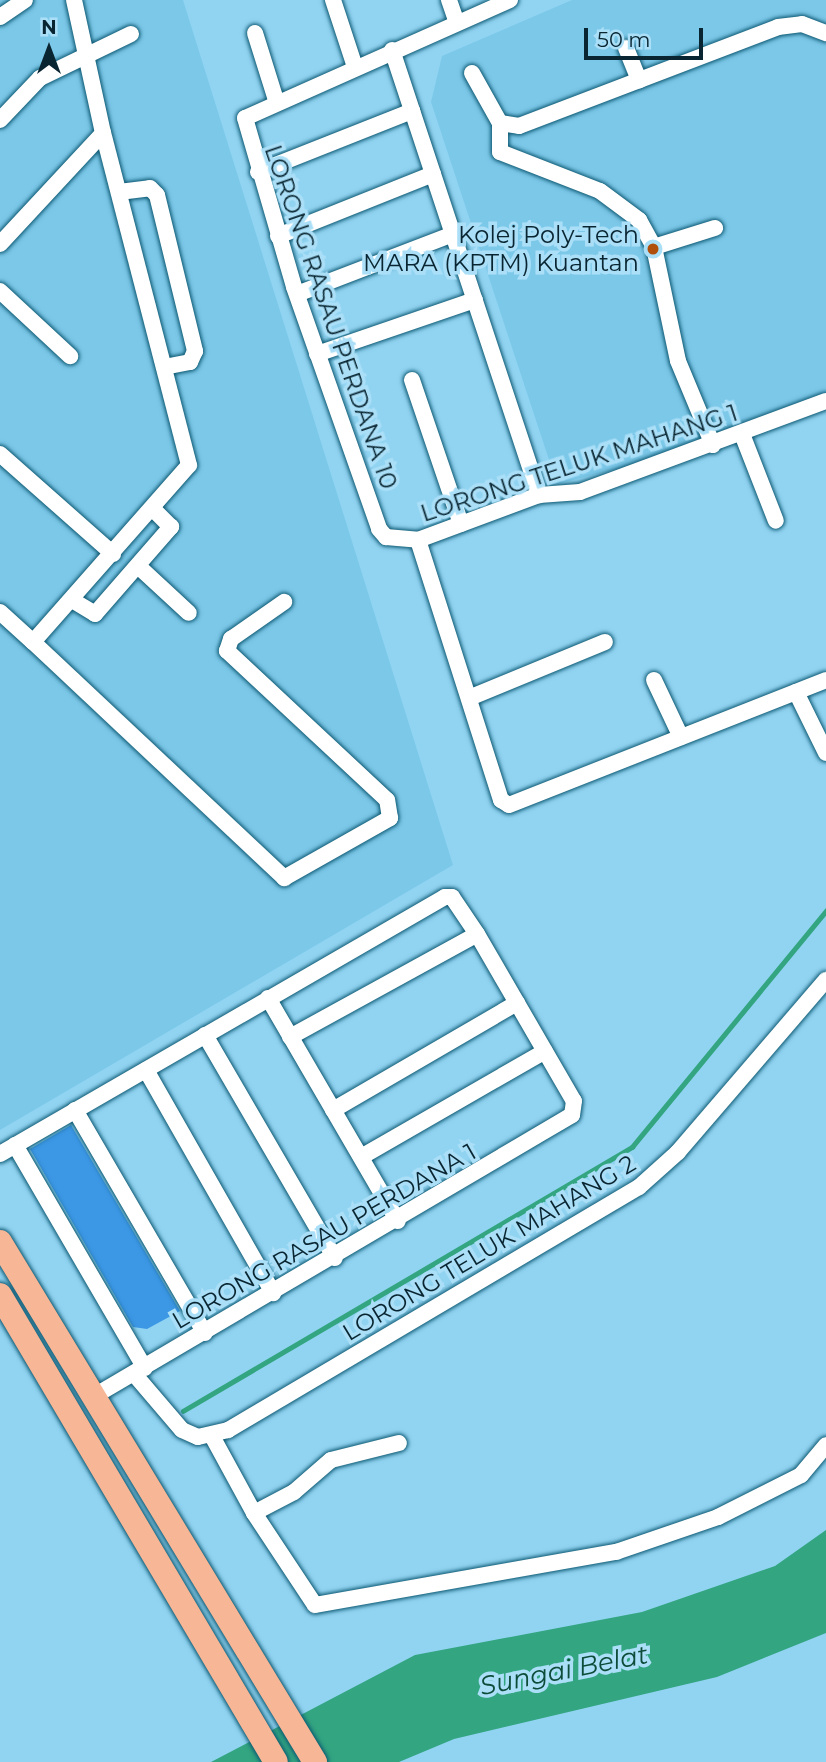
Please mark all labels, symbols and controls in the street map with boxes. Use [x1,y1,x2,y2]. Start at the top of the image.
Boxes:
north arrow [14,14,84,84]
scale bar [588,14,707,58]
text: N [41,16,57,39]
text: 50 m [597,27,651,52]
street label: LORONG RASAU PERDANA 10 [258,141,404,493]
place label: Kolej Poly-Tech MARA (KPTM) Kuantan [363,221,639,277]
marker: Kolej Poly-Tech MARA (KPTM) Kuantan [645,241,661,257]
street label: LORONG TELUK MAHANG 1 [417,398,741,528]
street label: LORONG RASAU PERDANA 1 [167,1137,481,1335]
street label: LORONG TELUK MAHANG 2 [337,1149,641,1347]
water label: Sungai Belat [477,1639,651,1703]

